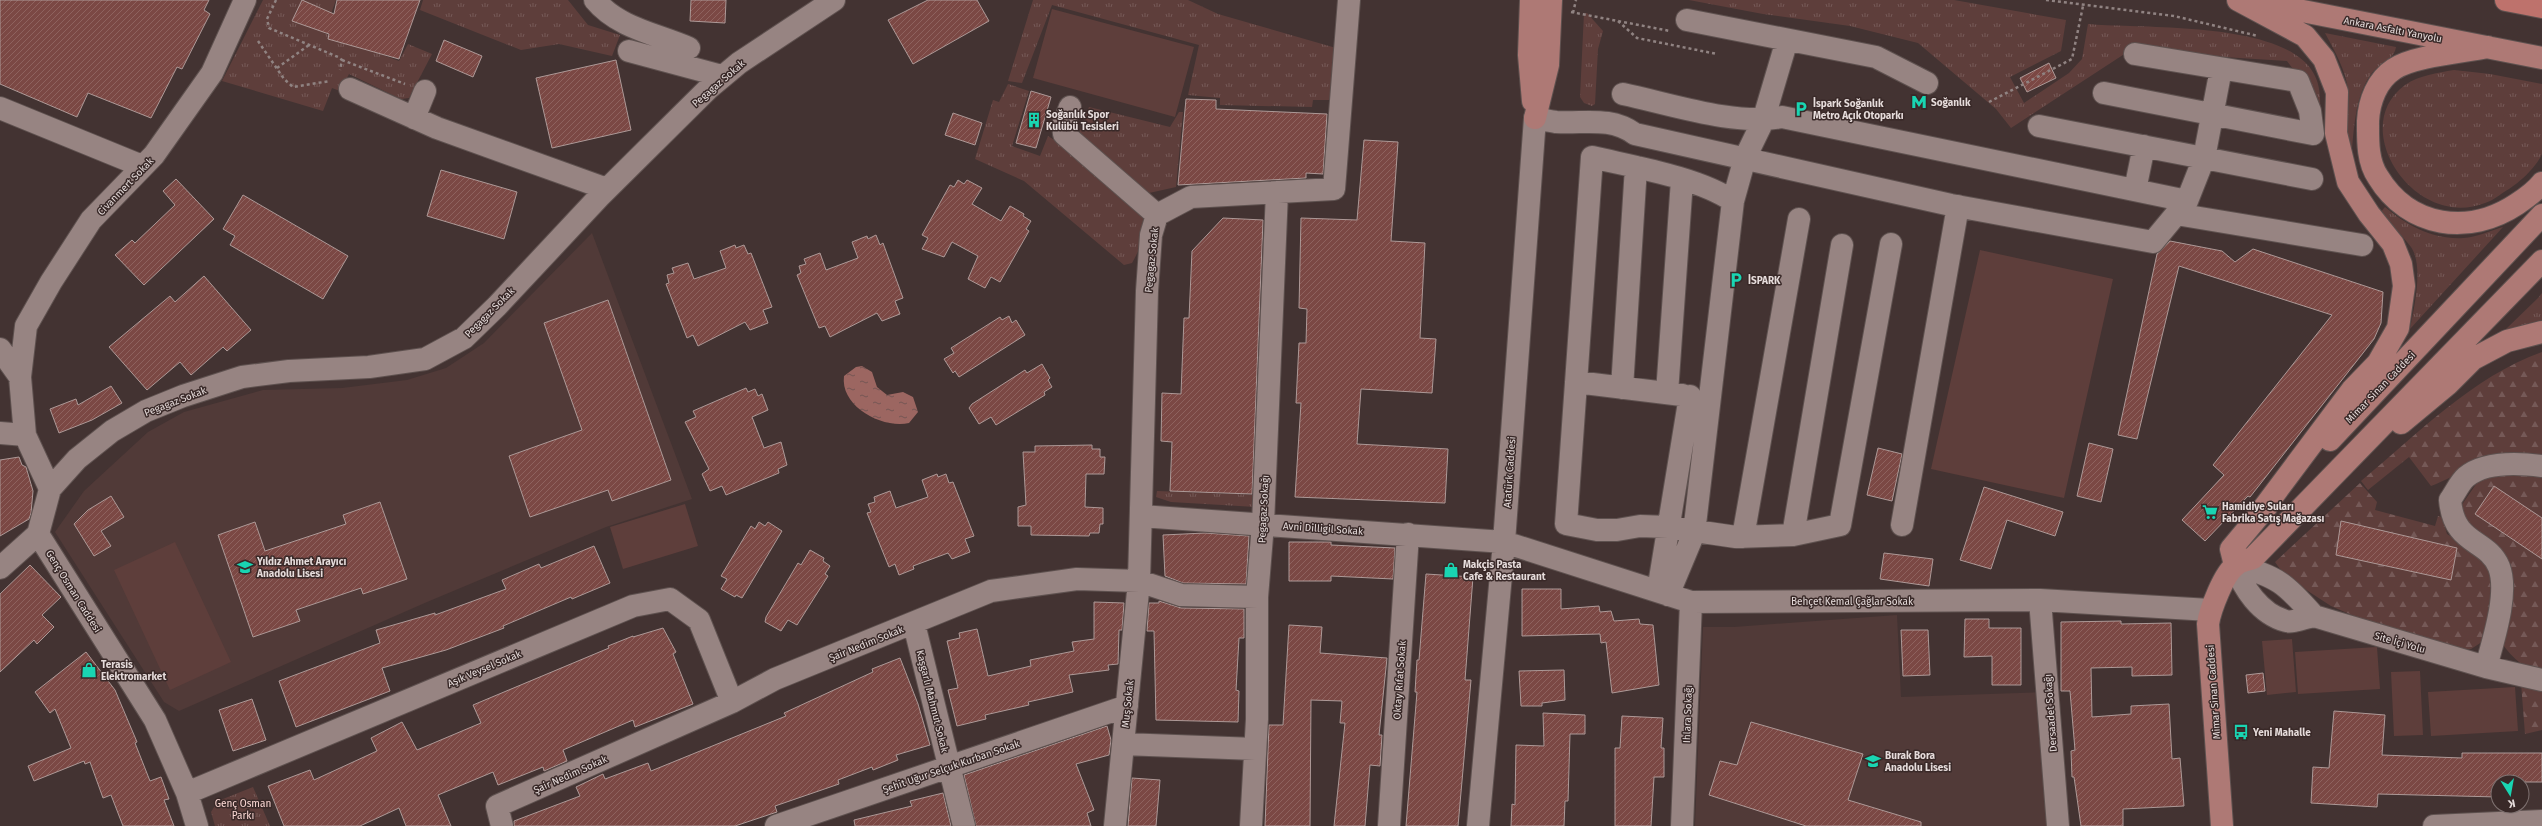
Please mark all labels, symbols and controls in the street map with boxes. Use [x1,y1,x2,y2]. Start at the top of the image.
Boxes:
street label: Ankara Asfaltı Yanyolu [2343,15,2443,45]
street label: Pegagaz Sokak [690,57,748,110]
metro station icon: Soğanlık [1910,93,1928,111]
place label: İspark Soğanlık Metro Açık Otoparkı [1813,97,1904,122]
place label: Soğanlık [1931,97,1971,109]
parking icon: İspark Soğanlık Metro Açık Otoparkı [1792,100,1810,118]
place label: Soğanlık Spor Kulübü Tesisleri [1046,109,1119,133]
building icon: Soğanlık Spor Kulübü Tesisleri [1025,111,1043,129]
street label: Civanmert Sokak [95,155,157,218]
street label: Pegagaz Sokak [1143,226,1161,293]
parking icon: İSPARK [1727,271,1745,289]
place label: İSPARK [1748,274,1781,287]
street label: Pegagaz Sokak [462,285,518,340]
street label: Mimar Sinan Caddesi [2343,349,2418,426]
street label: Pegagaz Sokak [143,384,209,419]
street label: Atatürk Caddesi [1502,436,1518,508]
street label: Pegagaz Sokağı [1256,475,1272,544]
place label: Hamidiye Suları Fabrika Satış Mağazası [2222,501,2325,525]
supermarket icon: Hamidiye Suları Fabrika Satış Mağazası [2201,503,2219,521]
street label: Avni Dilligil Sokak [1282,520,1364,538]
street label: Genç Osman Caddesi [43,548,104,635]
place label: Yıldız Ahmet Arayıcı Anadolu Lisesi [256,556,346,580]
school or university icon: Yıldız Ahmet Arayıcı Anadolu Lisesi [236,558,254,576]
place label: Makçis Pasta Cafe & Restaurant [1463,559,1546,583]
shop icon: Makçis Pasta Cafe & Restaurant [1442,561,1460,579]
street label: Behçet Kemal Çağlar Sokak [1791,596,1914,608]
street label: Şair Nedim Sokak [827,623,906,664]
street label: Site İçi Yolu [2373,628,2427,656]
street label: Oktay Rıfat Sokak [1391,639,1409,720]
street label: Mimar Sinan Caddesi [2205,644,2223,740]
street label: Aşık Veysel Sokak [446,648,524,690]
street label: Kaşgarlı Mahmut Sokak [913,649,951,755]
place label: Terasis Elektromarket [101,659,166,683]
shop icon: Terasis Elektromarket [80,661,98,679]
street label: Dersaadet Sokağı [2042,673,2060,752]
street label: Muş Sokak [1120,679,1137,728]
street label: Ihlara Sokağı [1681,685,1695,743]
bus stop icon: Yeni Mahalle [2232,723,2250,741]
place label: Yeni Mahalle [2252,727,2311,739]
street label: Şehit Uğur Selçuk Kurban Sokak [881,738,1022,796]
place label: Burak Bora Anadolu Lisesi [1884,750,1951,774]
school or university icon: Burak Bora Anadolu Lisesi [1864,752,1882,770]
street label: Şair Nedim Sokak [532,753,610,797]
north arrow [2490,774,2530,814]
text: K [2506,796,2516,811]
park label: Genç Osman Parkı [215,798,271,822]

